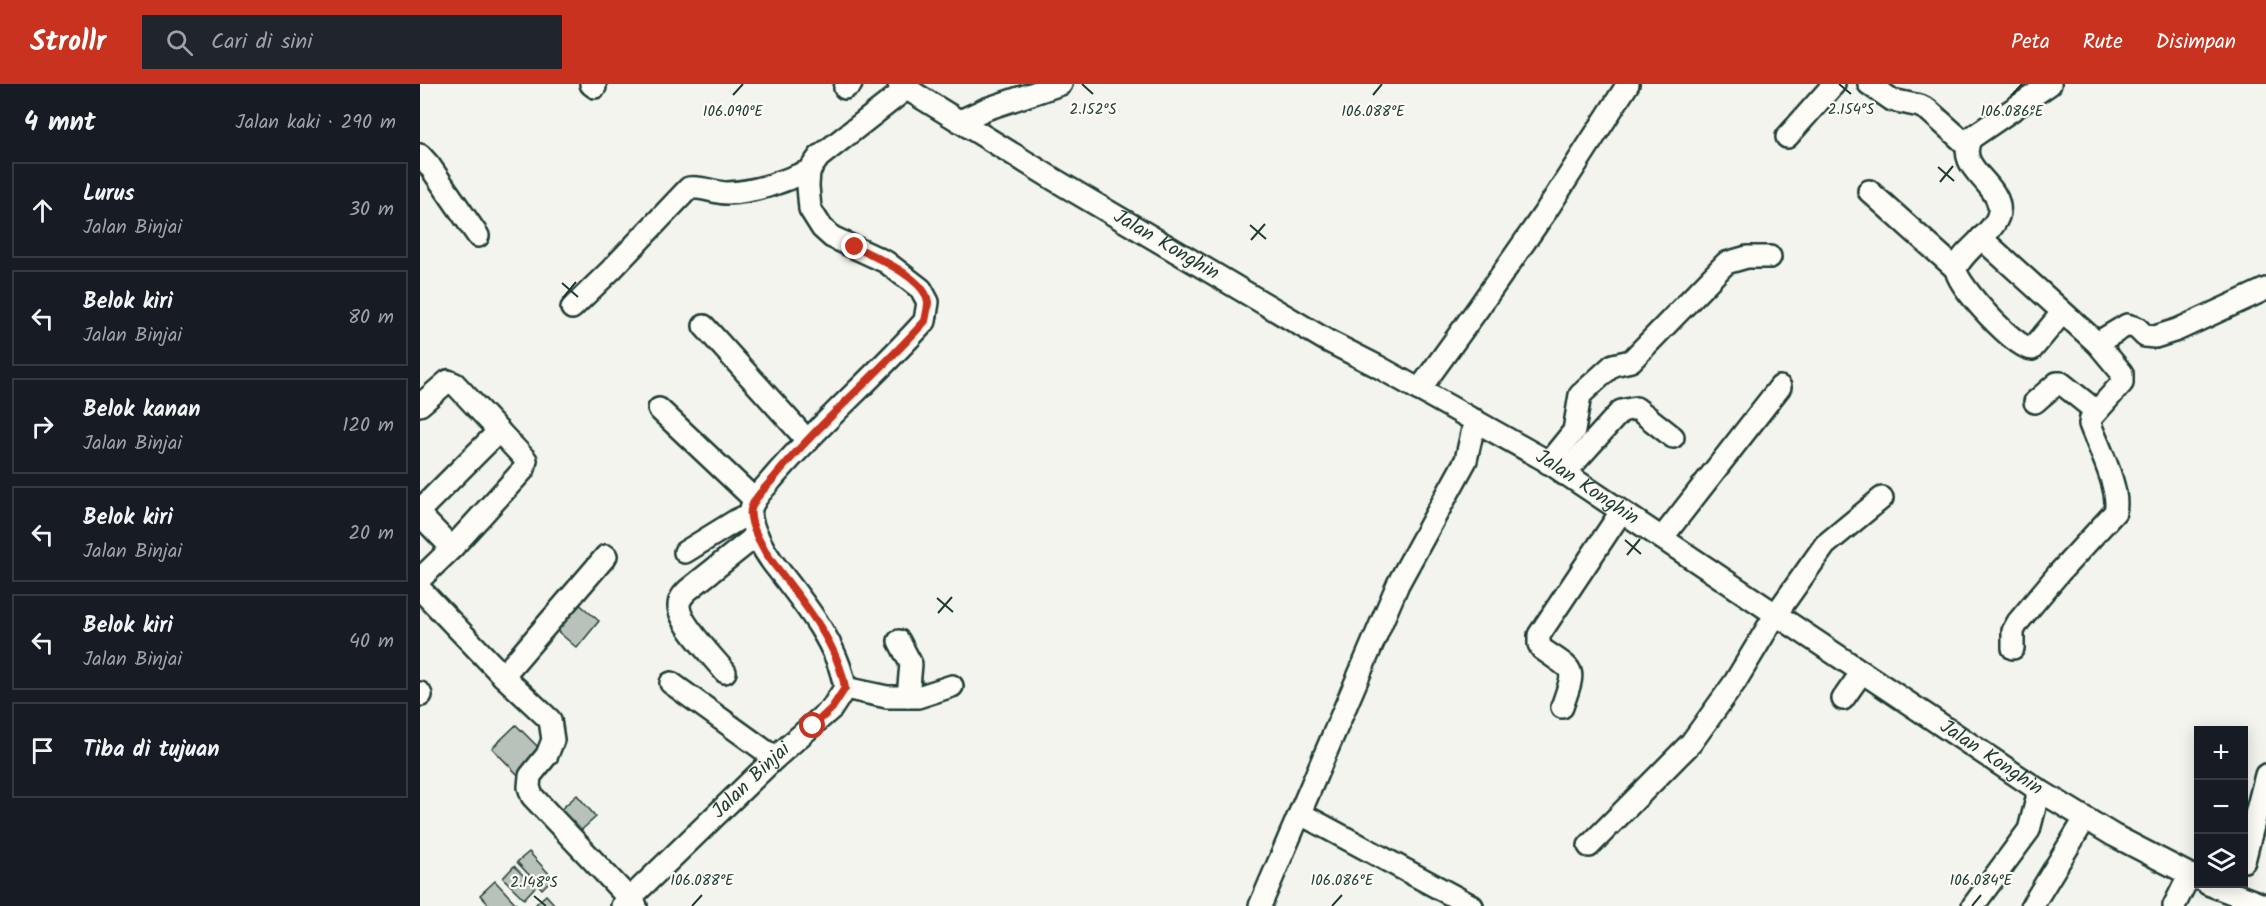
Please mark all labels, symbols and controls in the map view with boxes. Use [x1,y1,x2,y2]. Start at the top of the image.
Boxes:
search box [142,15,562,69]
text: Strollr [30,20,106,65]
text: Cari di sini [211,25,312,60]
icon: search [163,26,196,59]
text: Peta [2011,26,2050,59]
text: Rute [2083,26,2123,59]
text: Disimpan [2156,26,2236,59]
text: 2.152°S [1070,98,1116,122]
text: 2.154°S [1828,98,1874,122]
text: 106.090°E [703,100,764,124]
text: 106.088°E [1341,100,1406,124]
text: 106.086°E [1981,100,2045,124]
text: 4 mnt [24,102,96,144]
text: Jalan kaki · 290 m [235,107,396,139]
text: Lurus [83,177,135,212]
icon: ahead [26,194,59,227]
text: 30 m [349,194,394,226]
street label: Jalan Konghin [1107,201,1225,290]
text: Jalan Binjai [83,212,182,244]
route end [841,233,867,259]
text: Belok kiri [83,285,173,320]
icon: left [26,302,59,335]
text: 80 m [348,302,394,334]
text: Jalan Binjai [83,320,182,352]
text: Belok kanan [83,393,200,428]
icon: right [26,410,59,443]
text: 120 m [342,410,394,442]
text: Jalan Binjai [83,428,182,460]
street label: Jalan Konghin [1529,442,1645,534]
text: Belok kiri [83,501,173,536]
icon: left [26,518,59,551]
text: 20 m [348,518,394,550]
text: Jalan Binjai [83,536,182,568]
text: Belok kiri [83,609,173,644]
icon: left [26,626,59,659]
text: 40 m [349,626,394,658]
text: Jalan Binjai [83,644,182,676]
route start [799,712,825,738]
street label: Jalan Konghin [1933,712,2049,805]
map controls [2194,726,2248,888]
button: + [2194,726,2248,780]
text: Tiba di tujuan [83,733,219,768]
icon: arrive [26,734,59,767]
street label: Jalan Binjai [705,734,799,827]
button: − [2194,780,2248,834]
button: layers [2194,834,2248,888]
text: 106.088°E [670,869,735,893]
text: 106.086°E [1311,869,1375,893]
text: 106.084°E [1950,869,2014,893]
text: 2.148°S [510,871,558,895]

